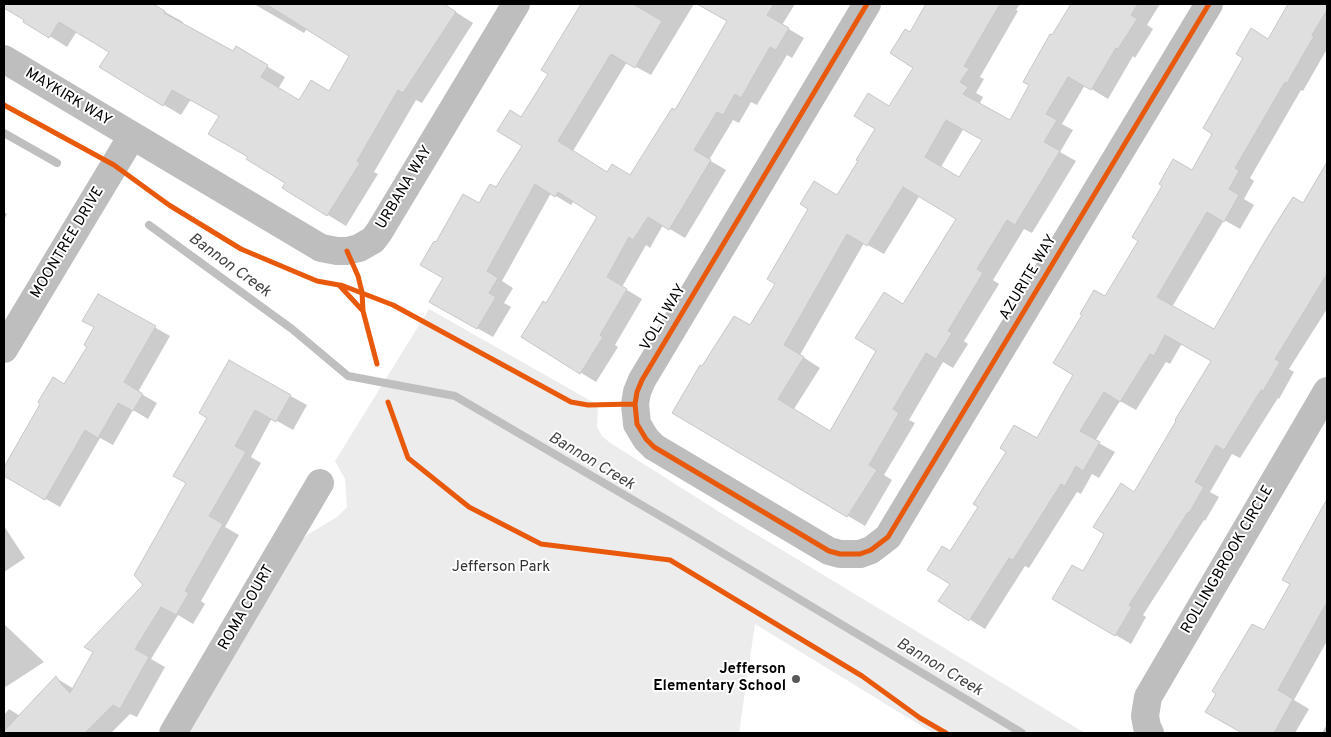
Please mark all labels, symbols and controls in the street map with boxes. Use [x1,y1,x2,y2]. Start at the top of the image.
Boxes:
street label: MAYKIRK WAY [21,65,115,131]
street label: URBANA WAY [373,143,437,233]
street label: MOONTREE DRIVE [28,184,108,302]
water label: Bannon Creek [184,230,274,302]
street label: AZURITE WAY [997,232,1061,324]
street label: VOLTI WAY [637,281,691,355]
water label: Bannon Creek [545,429,637,495]
street label: ROLLINGBROOK CIRCLE [1178,483,1278,637]
park label: Jefferson Park [452,559,550,577]
street label: ROMA COURT [215,562,279,654]
water label: Bannon Creek [893,635,985,701]
place label: Jefferson Elementary School [653,661,786,696]
marker: Jefferson Elementary School [790,673,802,685]

